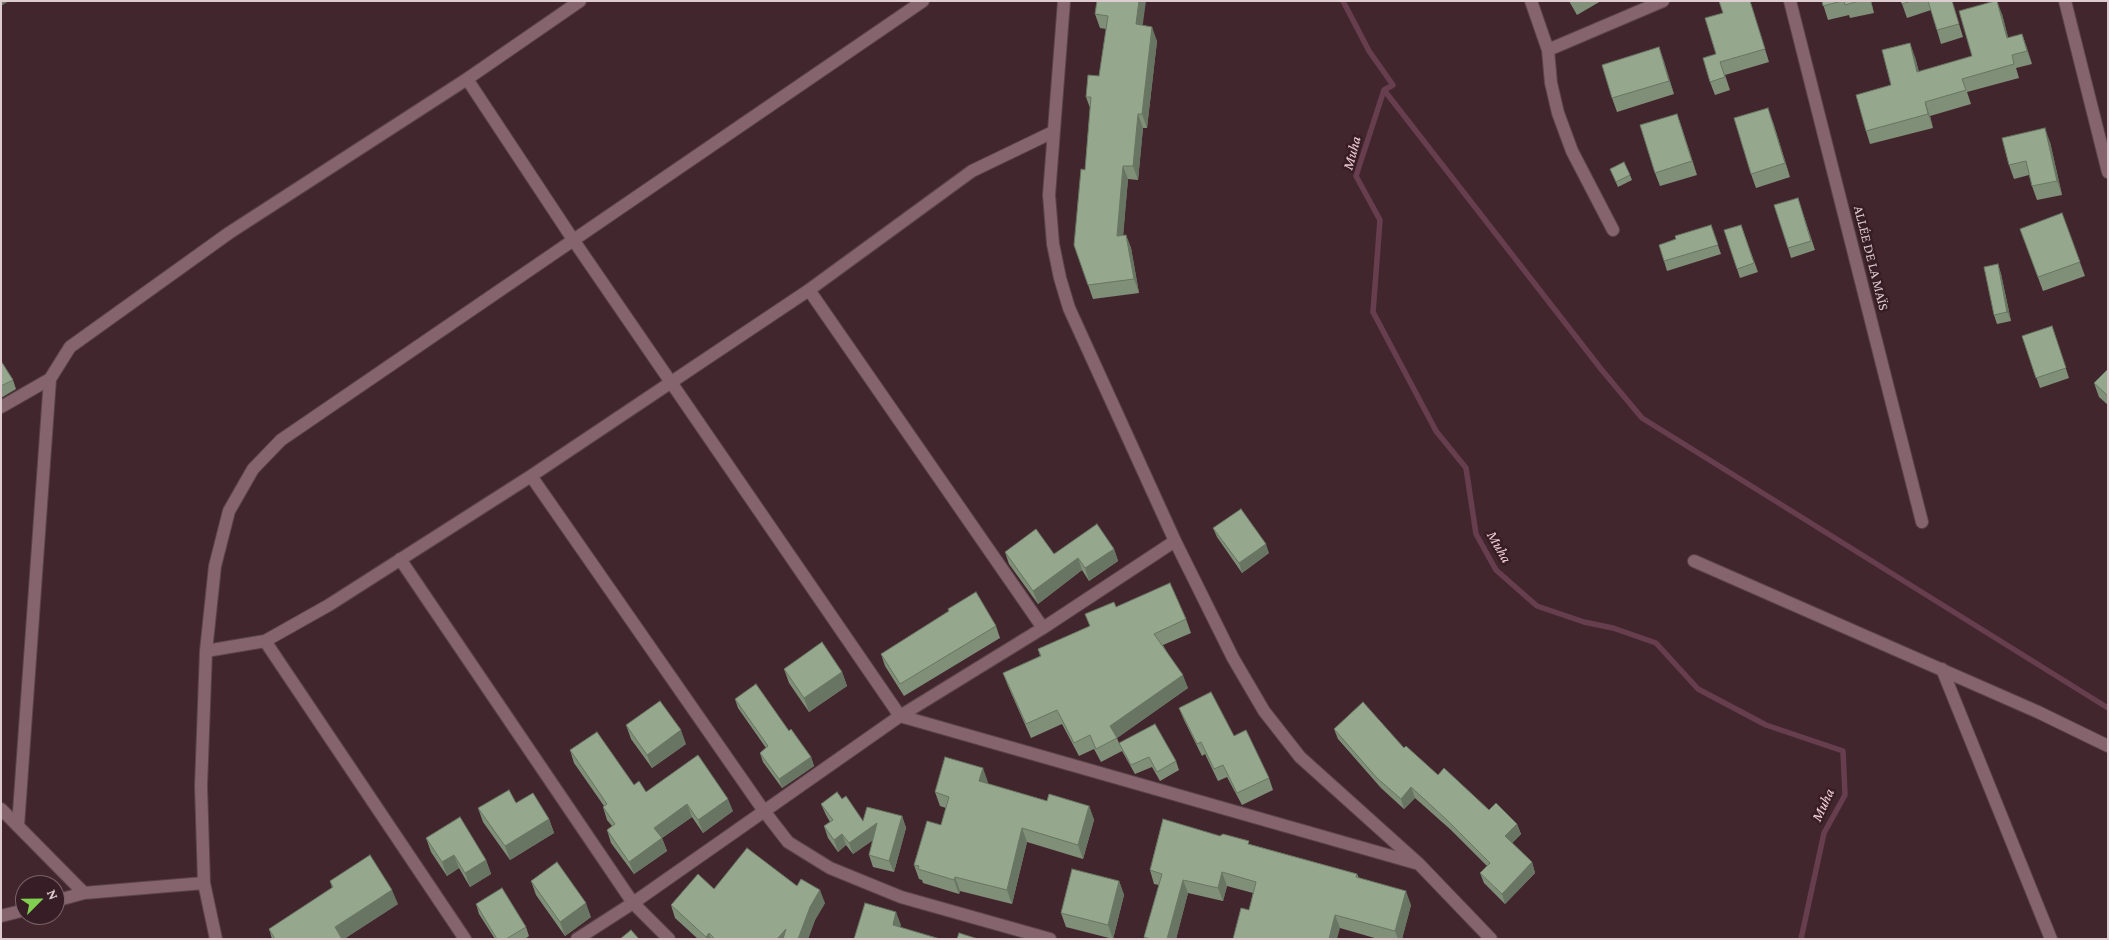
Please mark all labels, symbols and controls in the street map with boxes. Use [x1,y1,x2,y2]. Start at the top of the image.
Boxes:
water label: Muha [1339,134,1365,172]
street label: ALLÉE DE LA MAÏS [1850,204,1892,312]
water label: Muha [1483,528,1515,566]
water label: Muha [1808,786,1838,824]
north arrow [15,875,65,925]
text: N [44,887,62,902]

